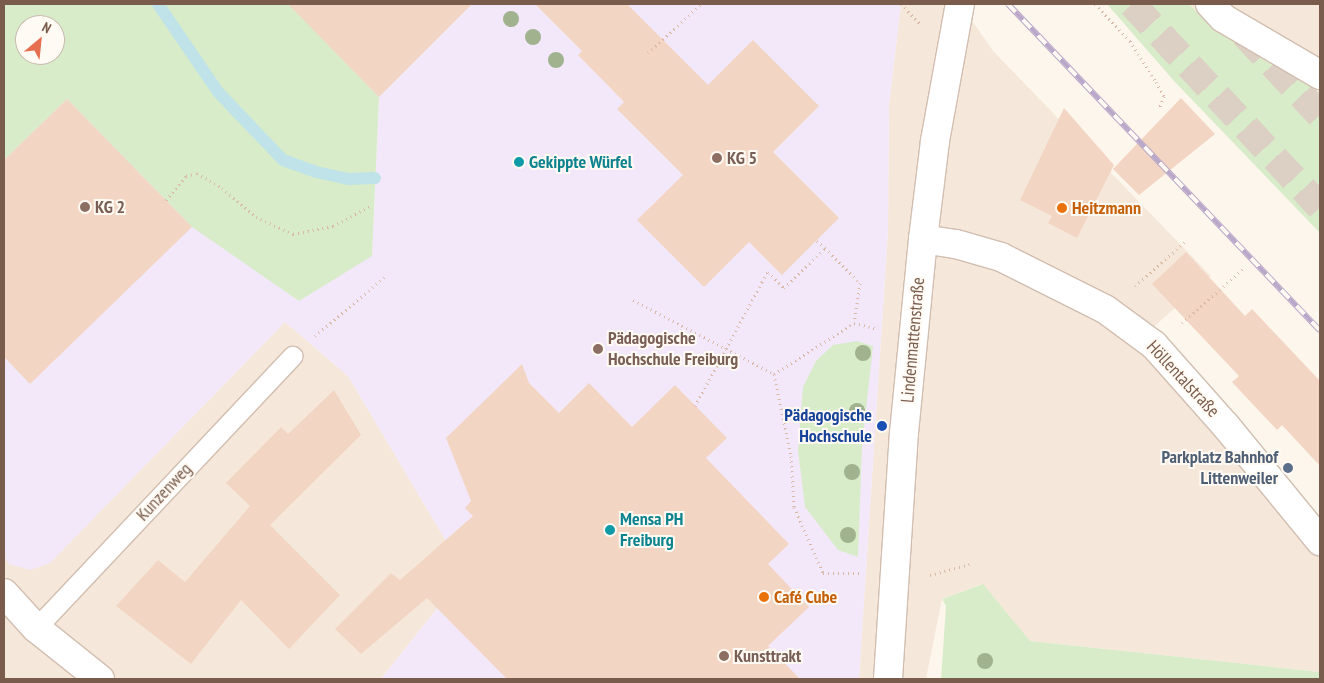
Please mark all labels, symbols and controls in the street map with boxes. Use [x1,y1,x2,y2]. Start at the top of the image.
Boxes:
north arrow [15,15,65,65]
text: N [39,18,54,37]
place label: KG 5 [727,147,757,169]
place label: Gekippte Würfel [529,151,633,173]
marker: KG 5 [711,152,723,164]
marker: Gekippte Würfel [513,156,525,168]
place label: KG 2 [95,196,125,218]
place label: Heitzmann [1072,197,1141,219]
marker: KG 2 [79,201,91,213]
marker: Heitzmann [1056,202,1068,214]
street label: Lindenmattenstraße [897,276,929,404]
place label: Pädagogische Hochschule Freiburg [608,328,738,370]
street label: Höllentalstraße [1142,336,1224,422]
marker: Pädagogische Hochschule Freiburg [592,343,604,355]
place label: Pädagogische Hochschule [784,405,872,448]
marker: Pädagogische Hochschule [876,420,888,432]
place label: Parkplatz Bahnhof Littenweiler [1161,447,1278,489]
street label: Kunzenweg [132,459,196,525]
marker: Parkplatz Bahnhof Littenweiler [1282,462,1294,474]
place label: Mensa PH Freiburg [620,509,683,552]
marker: Mensa PH Freiburg [604,524,616,536]
place label: Café Cube [774,586,838,608]
marker: Café Cube [758,591,770,603]
place label: Kunsttrakt [734,645,801,667]
marker: Kunsttrakt [718,650,730,662]

